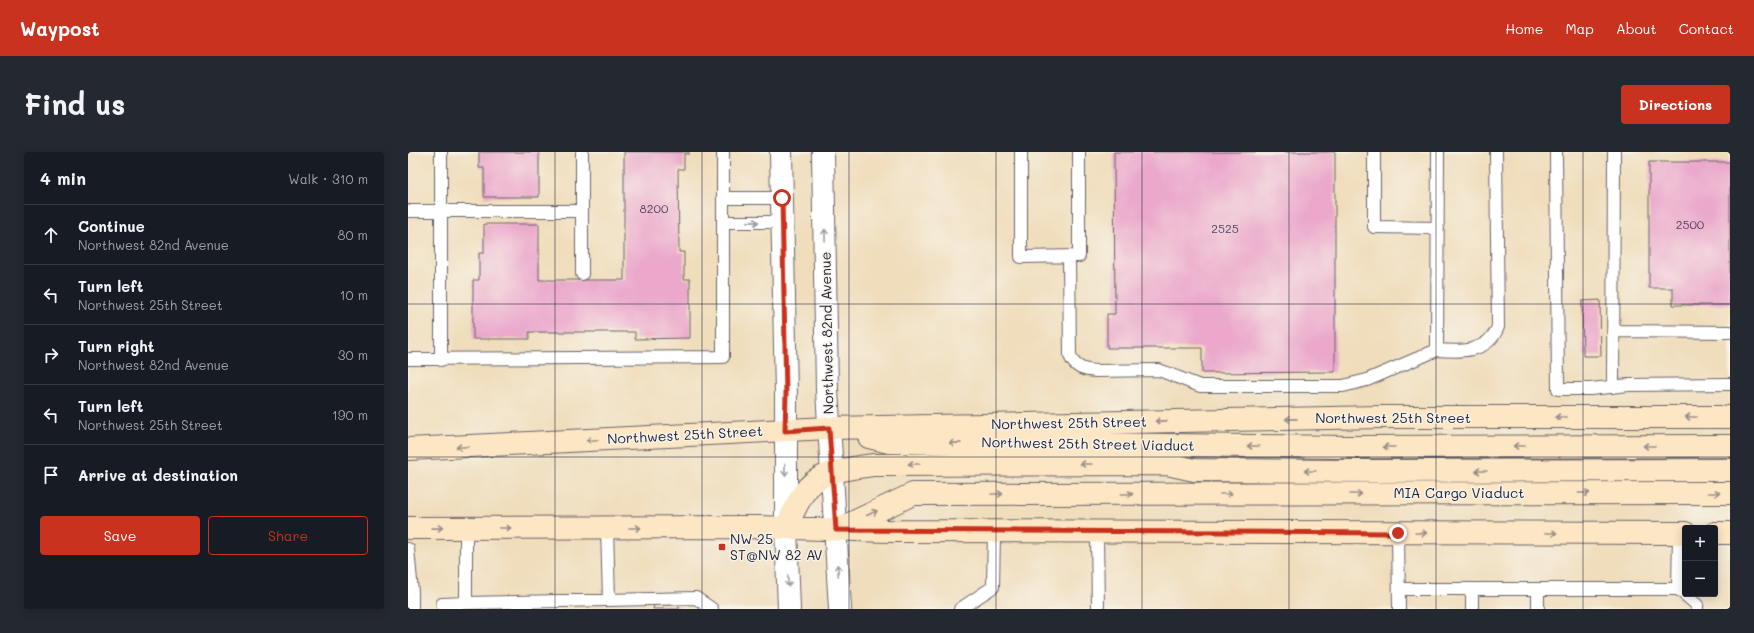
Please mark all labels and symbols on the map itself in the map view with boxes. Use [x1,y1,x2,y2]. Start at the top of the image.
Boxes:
route start [773,189,791,207]
house number: 8200 [640,200,669,216]
house number: 2500 [1676,216,1705,232]
one-way arrow [746,218,759,226]
house number: 2525 [1211,220,1239,236]
one-way arrow [821,229,829,242]
street label: Northwest 82nd Avenue [816,252,837,414]
street label: Northwest 25th Street [1315,408,1471,427]
street label: Northwest 25th Street [991,412,1147,433]
one-way arrow [1555,413,1568,421]
one-way arrow [1685,413,1698,421]
one-way arrow [1285,415,1298,422]
one-way arrow [1155,417,1168,424]
street label: Northwest 25th Street [607,421,763,448]
street label: Northwest 25th Street Viaduct [981,432,1195,455]
one-way arrow [586,436,599,444]
one-way arrow [949,439,962,447]
one-way arrow [1247,442,1260,450]
one-way arrow [1513,442,1526,450]
one-way arrow [1643,442,1656,450]
one-way arrow [456,443,469,450]
one-way arrow [1383,443,1396,451]
one-way arrow [908,460,921,468]
one-way arrow [1080,460,1093,468]
one-way arrow [781,463,789,476]
one-way arrow [1304,467,1317,475]
one-way arrow [1475,467,1488,475]
street label: MIA Cargo Viaduct [1393,483,1525,502]
one-way arrow [1577,489,1590,497]
one-way arrow [1707,489,1720,497]
one-way arrow [990,490,1003,498]
one-way arrow [1120,490,1133,498]
one-way arrow [1219,490,1232,498]
one-way arrow [1349,490,1362,498]
one-way arrow [865,509,877,517]
one-way arrow [430,524,443,532]
one-way arrow [498,524,511,532]
one-way arrow [628,524,641,532]
route end [1389,524,1407,542]
place label: NW 25 ST@NW 82 AV [730,529,823,564]
one-way arrow [1414,529,1427,537]
one-way arrow [1544,529,1557,537]
marker: NW 25 ST@NW 82 AV [717,542,727,552]
one-way arrow [835,564,842,577]
one-way arrow [784,574,791,587]

